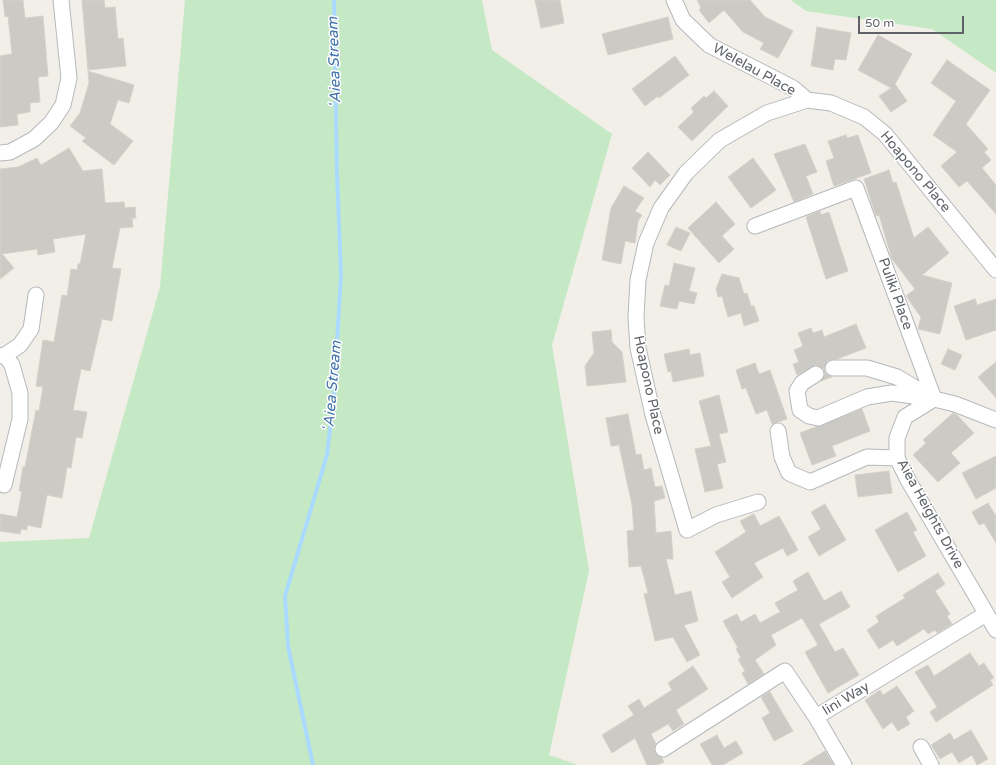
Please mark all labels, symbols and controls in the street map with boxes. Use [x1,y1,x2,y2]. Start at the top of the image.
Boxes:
scale bar [860,8,966,34]
water label: ʻAiea Stream [324,16,346,110]
text: 50 m [865,16,894,30]
street label: Welelau Place [710,40,798,100]
street label: Hoapono Place [876,128,954,216]
street label: Puliki Place [874,256,916,332]
street label: Hoapono Place [629,334,667,436]
water label: ʻAiea Stream [320,340,346,434]
street label: Aiea Heights Drive [893,456,967,572]
street label: Iini Way [819,678,873,720]

